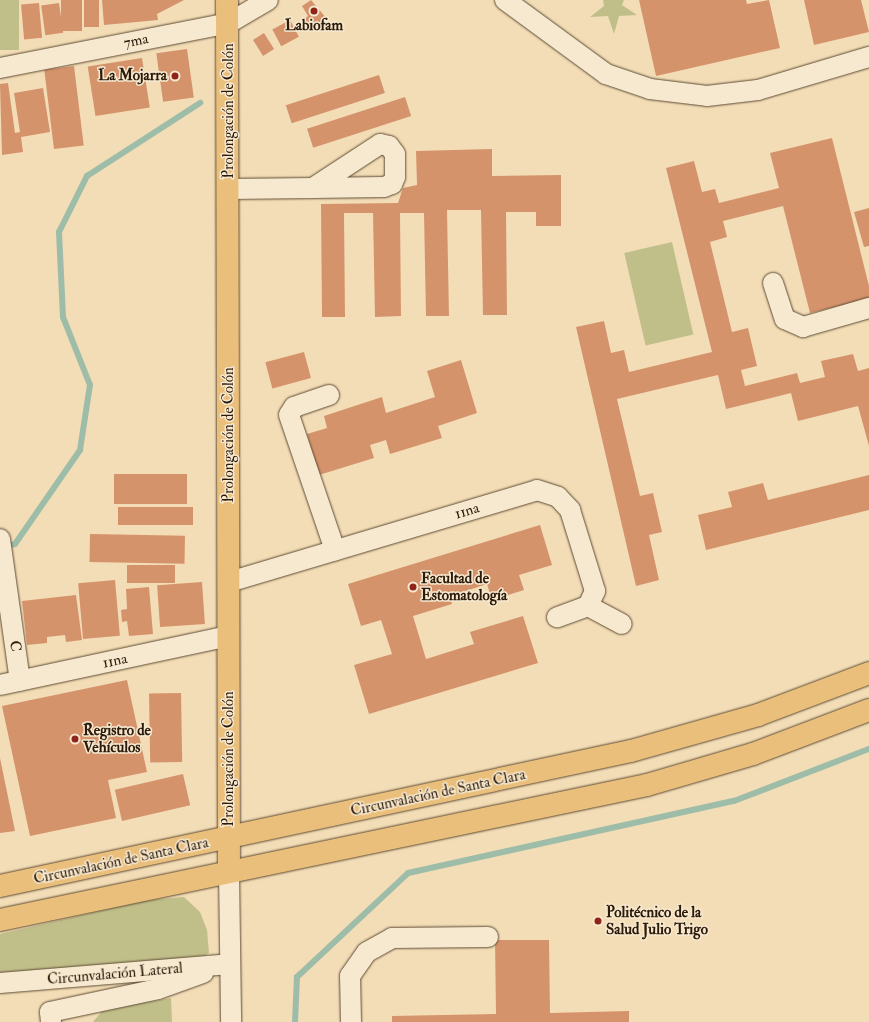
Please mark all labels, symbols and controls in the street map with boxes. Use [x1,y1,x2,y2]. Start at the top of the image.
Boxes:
marker: Labiofam [309,6,319,16]
place label: Labiofam [285,17,343,35]
street label: 7ma [122,30,150,52]
street label: Prolongación de Colón [220,43,238,179]
place label: La Mojarra [98,67,167,85]
marker: La Mojarra [170,71,180,81]
street label: Prolongación de Colón [220,367,238,503]
street label: 11na [453,499,481,523]
place label: Facultad de Estomatología [421,569,507,604]
marker: Facultad de Estomatología [408,582,418,592]
street label: C [5,639,25,653]
street label: 11na [101,650,129,672]
street label: Prolongación de Colón [220,691,238,827]
place label: Registro de Vehículos [83,721,151,756]
marker: Registro de Vehículos [70,734,80,744]
street label: Circunvalación de Santa Clara [349,766,527,820]
street label: Circunvalación de Santa Clara [32,834,210,888]
place label: Politécnico de la Salud Julio Trigo [606,903,708,938]
marker: Politécnico de la Salud Julio Trigo [593,916,603,926]
street label: Circunvalación Lateral [46,959,184,989]

